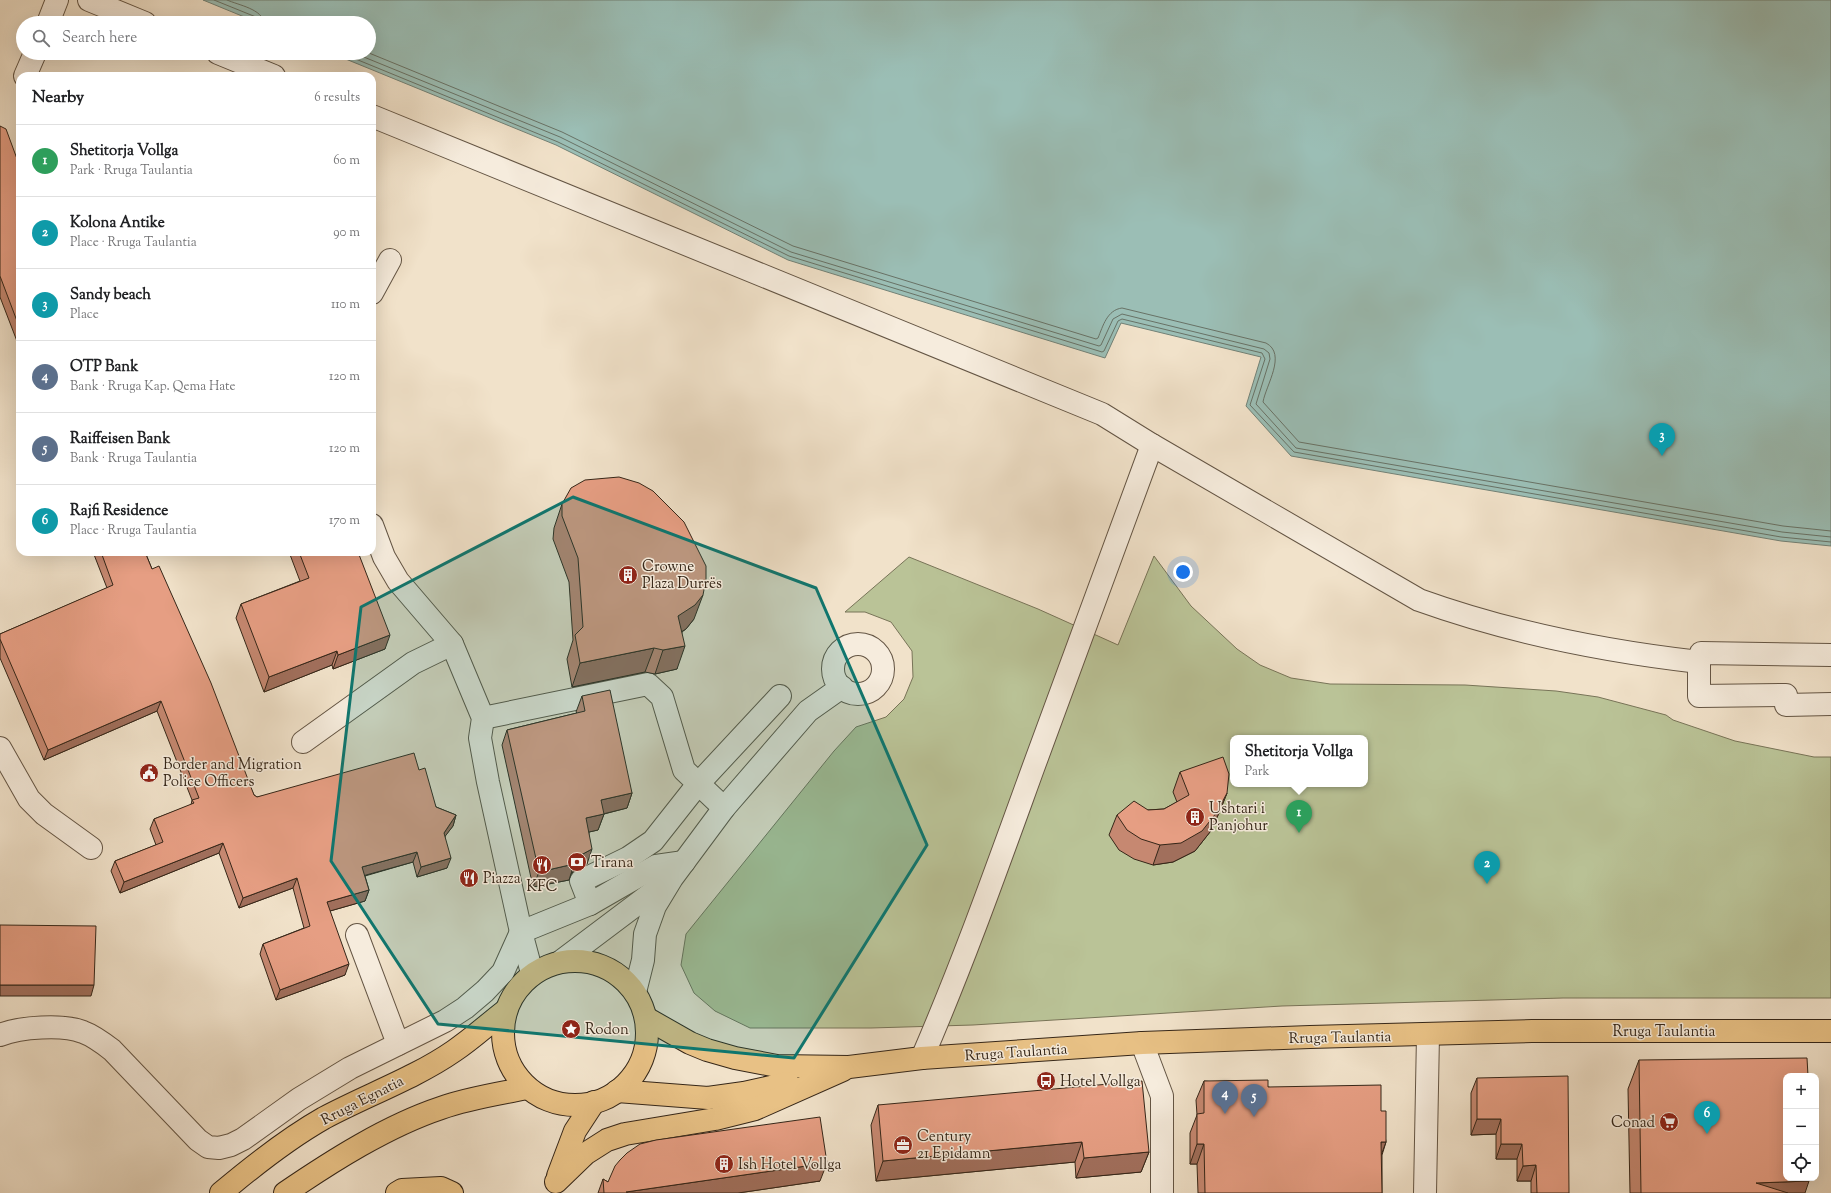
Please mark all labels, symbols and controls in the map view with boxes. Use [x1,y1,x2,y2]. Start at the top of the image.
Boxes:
search box [16,16,376,60]
icon: search [30,27,52,49]
text: Search here [62,28,137,49]
text: Nearby [32,86,84,110]
text: 6 results [314,89,360,107]
text: Shetitorja Vollga [70,141,178,162]
text: 1 [43,152,47,170]
text: 60 m [333,152,360,170]
text: Park · Rruga Taulantia [70,162,193,180]
text: Kolona Antike [70,213,165,234]
text: 2 [42,224,48,242]
text: 90 m [333,224,360,242]
text: Place · Rruga Taulantia [70,234,197,252]
text: Sandy beach [70,285,151,306]
text: 3 [42,296,48,314]
text: 110 m [331,296,360,314]
text: Place [70,306,99,324]
text: OTP Bank [70,357,138,378]
text: 4 [42,368,48,386]
text: 120 m [329,368,360,386]
text: Bank · Rruga Kap. Qema Hate [70,378,236,396]
pin: 3 [1649,423,1675,456]
text: Raiffeisen Bank [70,429,170,450]
text: 5 [43,440,47,458]
text: 120 m [329,440,360,458]
text: Bank · Rruga Taulantia [70,450,197,468]
text: Rajfi Residence [70,501,168,522]
text: 6 [42,512,48,530]
text: 170 m [329,512,360,530]
text: Place · Rruga Taulantia [70,522,197,540]
place label: Crowne Plaza Durrës [642,557,722,595]
your location [1173,562,1193,582]
building icon: Crowne Plaza Durrës [617,564,639,586]
popup [1230,735,1368,787]
text: Shetitorja Vollga [1245,742,1353,763]
place label: Border and Migration Police Officers [163,755,302,793]
public building icon: Border and Migration Police Officers [138,762,160,784]
text: Park [1245,763,1270,781]
place label: Ushtari i Panjohur [1209,799,1268,837]
pin: 1 [1286,800,1312,833]
building icon: Ushtari i Panjohur [1184,806,1206,828]
bank icon: Tirana [566,851,588,873]
pin: 2 [1474,851,1500,884]
place label: Tirana [591,853,633,874]
restaurant icon: KFC [531,854,553,876]
restaurant icon: Piazza [458,867,480,889]
place label: Piazza [483,869,521,890]
place label: KFC [526,877,558,898]
place icon: Rodon [560,1018,582,1040]
place label: Rodon [585,1020,629,1041]
street label: Rruga Taulantia [1613,1022,1716,1043]
street label: Rruga Taulantia [1288,1027,1392,1050]
street label: Rruga Taulantia [964,1039,1068,1068]
bus stop icon: Hotel Vollga [1035,1070,1057,1092]
street label: Rruga Egnatia [318,1071,408,1131]
place label: Hotel Vollga [1060,1072,1141,1093]
map controls [1783,1073,1819,1181]
button: + [1783,1073,1819,1109]
pin: 4 [1212,1081,1238,1114]
pin: 5 [1241,1084,1267,1117]
pin: 6 [1694,1101,1720,1134]
button: − [1783,1109,1819,1145]
supermarket icon: Conad [1658,1111,1680,1133]
place label: Conad [1611,1113,1656,1134]
place label: Century 21 Epidamn [917,1127,991,1165]
office icon: Century 21 Epidamn [892,1134,914,1156]
button: locate [1783,1145,1819,1181]
building icon: Ish Hotel Vollga [713,1153,735,1175]
place label: Ish Hotel Vollga [738,1155,842,1176]

